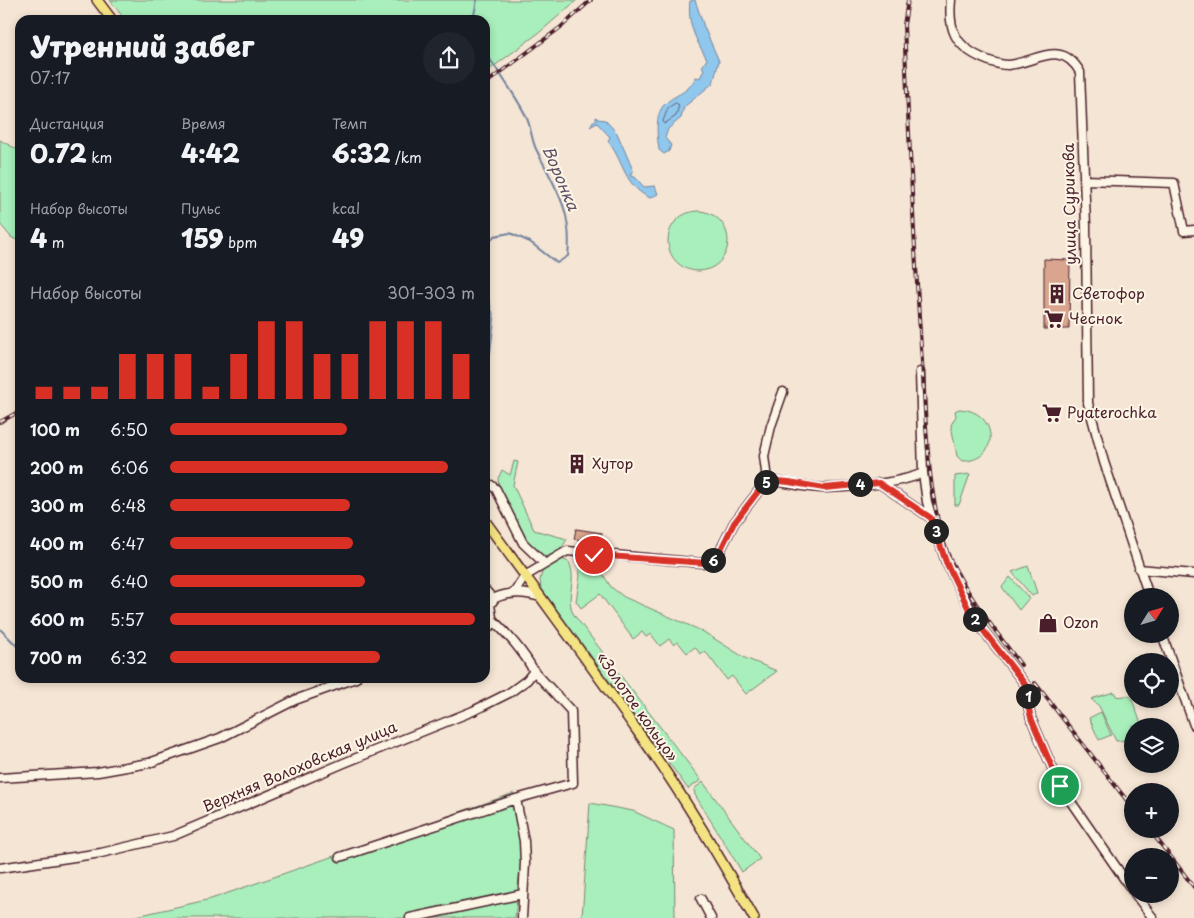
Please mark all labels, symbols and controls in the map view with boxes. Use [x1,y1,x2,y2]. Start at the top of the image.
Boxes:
text: Утренний забег [30,24,254,67]
button: share [423,32,475,84]
text: 07:17 [30,65,70,89]
text: Дистанция [30,113,104,134]
text: Время [181,113,226,134]
text: Темп [332,113,367,134]
text: 0.72 [30,134,87,172]
text: 4:42 [181,134,240,172]
text: 6:32 [332,134,390,172]
water label: Воронка [537,141,587,215]
street label: улица Сурикова [1056,142,1081,265]
text: km [87,147,112,168]
text: /km [390,147,422,168]
text: Набор высоты [30,198,128,219]
text: Пульс [181,198,221,219]
text: kcal [332,198,360,219]
text: 4 [30,219,47,257]
text: 159 [181,219,224,257]
text: 49 [332,219,364,257]
text: m [47,232,64,253]
text: bpm [224,232,257,253]
text: Набор высоты [30,280,142,304]
text: 301–303 m [387,280,475,304]
place label: Светофор [1072,281,1145,304]
building icon: Светофор [1046,283,1068,305]
place label: Чеснок [1069,306,1123,329]
supermarket icon: Чеснок [1043,308,1065,330]
place label: Pyaterochka [1067,400,1157,423]
supermarket icon: Pyaterochka [1041,402,1063,424]
text: 100 m [30,417,80,441]
text: 6:50 [110,417,148,441]
place label: Хутор [592,451,634,474]
building icon: Хутор [566,453,588,475]
text: 200 m [30,455,84,479]
text: 6:06 [110,455,149,479]
pin: 5 [754,470,778,494]
text: 5 [762,472,771,493]
pin: 4 [848,472,872,496]
text: 4 [856,474,865,495]
text: 300 m [30,493,84,517]
text: 6:48 [110,493,146,517]
pin: 3 [924,518,948,544]
text: 3 [932,521,941,542]
text: 400 m [30,531,84,555]
text: 6:47 [110,531,145,555]
pin [573,534,615,576]
icon: check [580,541,608,569]
pin: 6 [700,548,726,572]
text: 6 [709,550,718,571]
text: 500 m [30,569,83,593]
text: 6:40 [110,569,148,593]
north arrow [1124,588,1179,642]
map controls [1124,588,1179,903]
pin: 2 [962,606,988,632]
text: 600 m [30,607,84,631]
text: 5:57 [110,607,144,631]
text: 2 [971,609,980,630]
place label: Ozon [1063,610,1099,633]
shop icon: Ozon [1037,612,1059,634]
text: 700 m [30,645,82,669]
text: 6:32 [110,645,147,669]
street label: «Золотое кольцо» [592,647,685,766]
button: locate [1124,653,1179,708]
pin: 1 [1016,684,1040,708]
text: 1 [1025,686,1032,707]
street label: Верхняя Волоховская улица [199,714,401,817]
button: layers [1124,718,1179,773]
pin [1039,765,1081,807]
icon: arrive [1046,772,1074,800]
button: + [1124,783,1179,838]
button: − [1124,848,1179,903]

